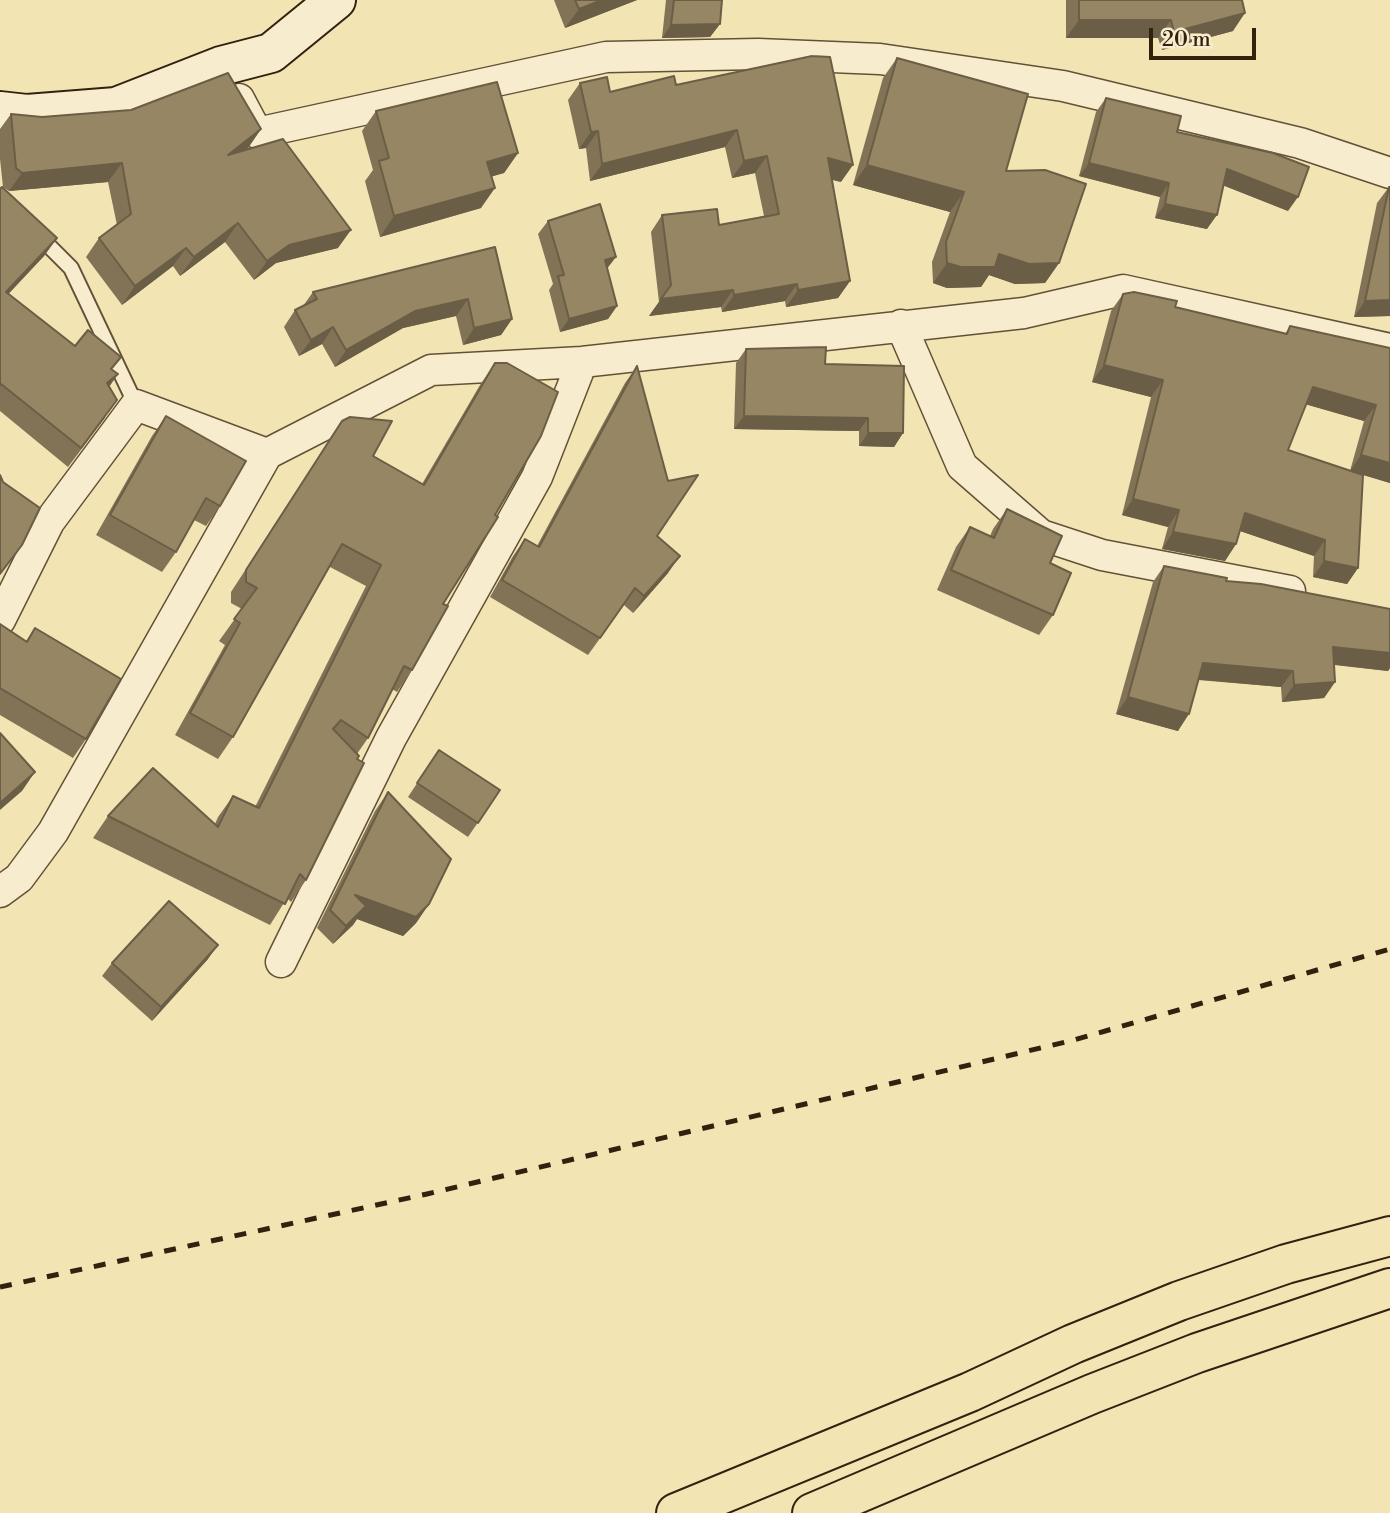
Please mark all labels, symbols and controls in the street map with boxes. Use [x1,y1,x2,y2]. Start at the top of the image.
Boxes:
scale bar [1152,14,1259,58]
text: 20 m [1162,27,1211,53]

